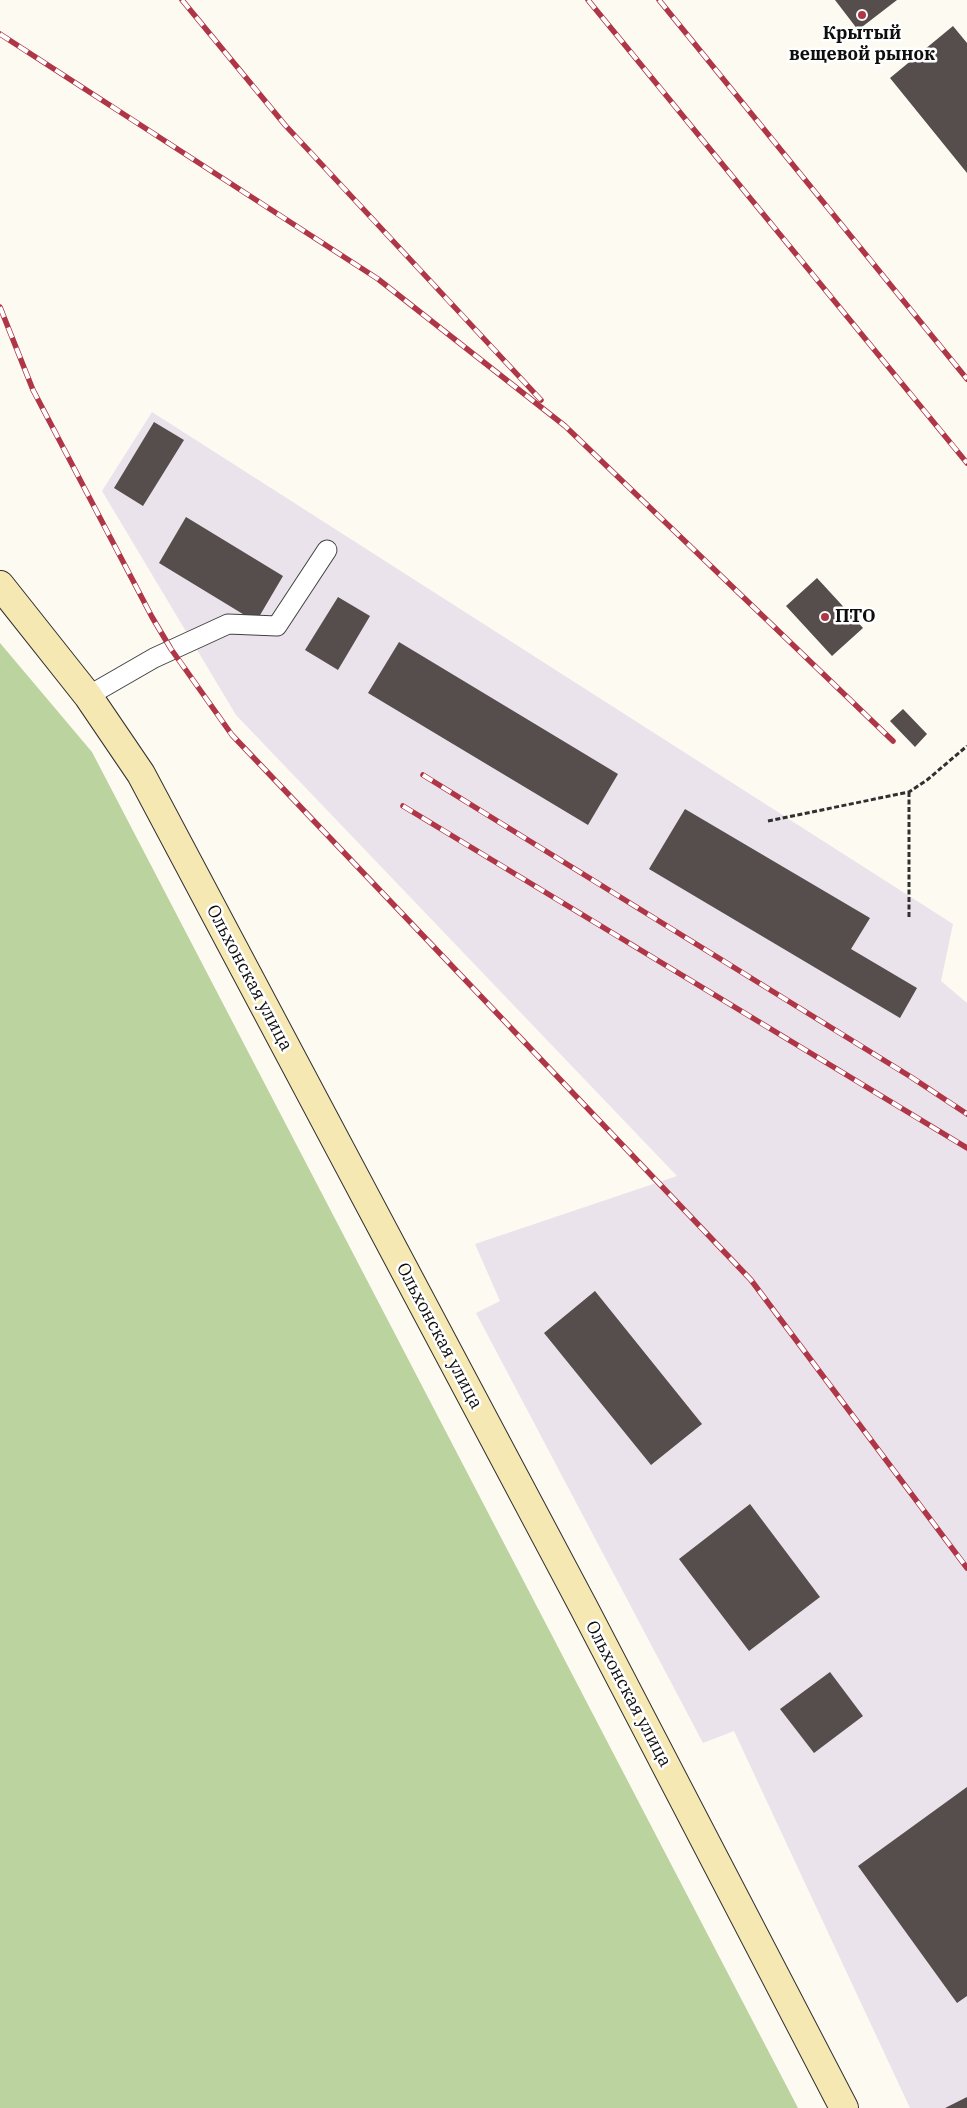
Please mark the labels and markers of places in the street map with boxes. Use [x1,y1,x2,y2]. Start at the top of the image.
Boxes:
marker: Крытый вещевой рынок [856,9,868,21]
place label: Крытый вещевой рынок [789,23,935,66]
place label: ПТО [835,606,876,628]
marker: ПТО [819,611,831,623]

